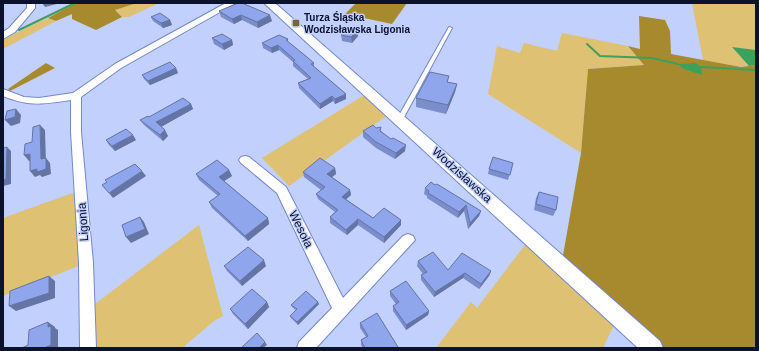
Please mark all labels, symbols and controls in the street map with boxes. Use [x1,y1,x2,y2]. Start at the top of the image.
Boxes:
place label: Turza Śląska Wodzisławska Ligonia [304,11,410,35]
marker: Turza Śląska Wodzisławska Ligonia [291,18,301,28]
street label: Wodzisławska [429,144,495,206]
street label: Ligonia [75,202,91,242]
street label: Wesoła [286,208,316,250]

